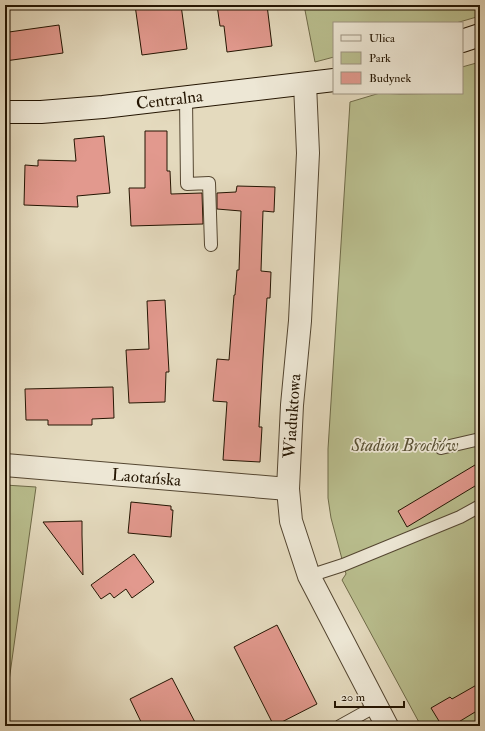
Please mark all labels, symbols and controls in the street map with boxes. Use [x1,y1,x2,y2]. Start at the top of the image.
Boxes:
legend [333,22,463,94]
text: Ulica [369,31,396,46]
text: Park [369,51,391,66]
text: Budynek [369,71,411,86]
street label: Centralna [135,85,205,114]
street label: Wiaduktowa [278,372,306,460]
park label: Stadion Brochów [350,435,459,456]
street label: Laotańska [111,464,183,490]
scale bar [335,683,404,709]
text: 20 m [341,690,366,705]

